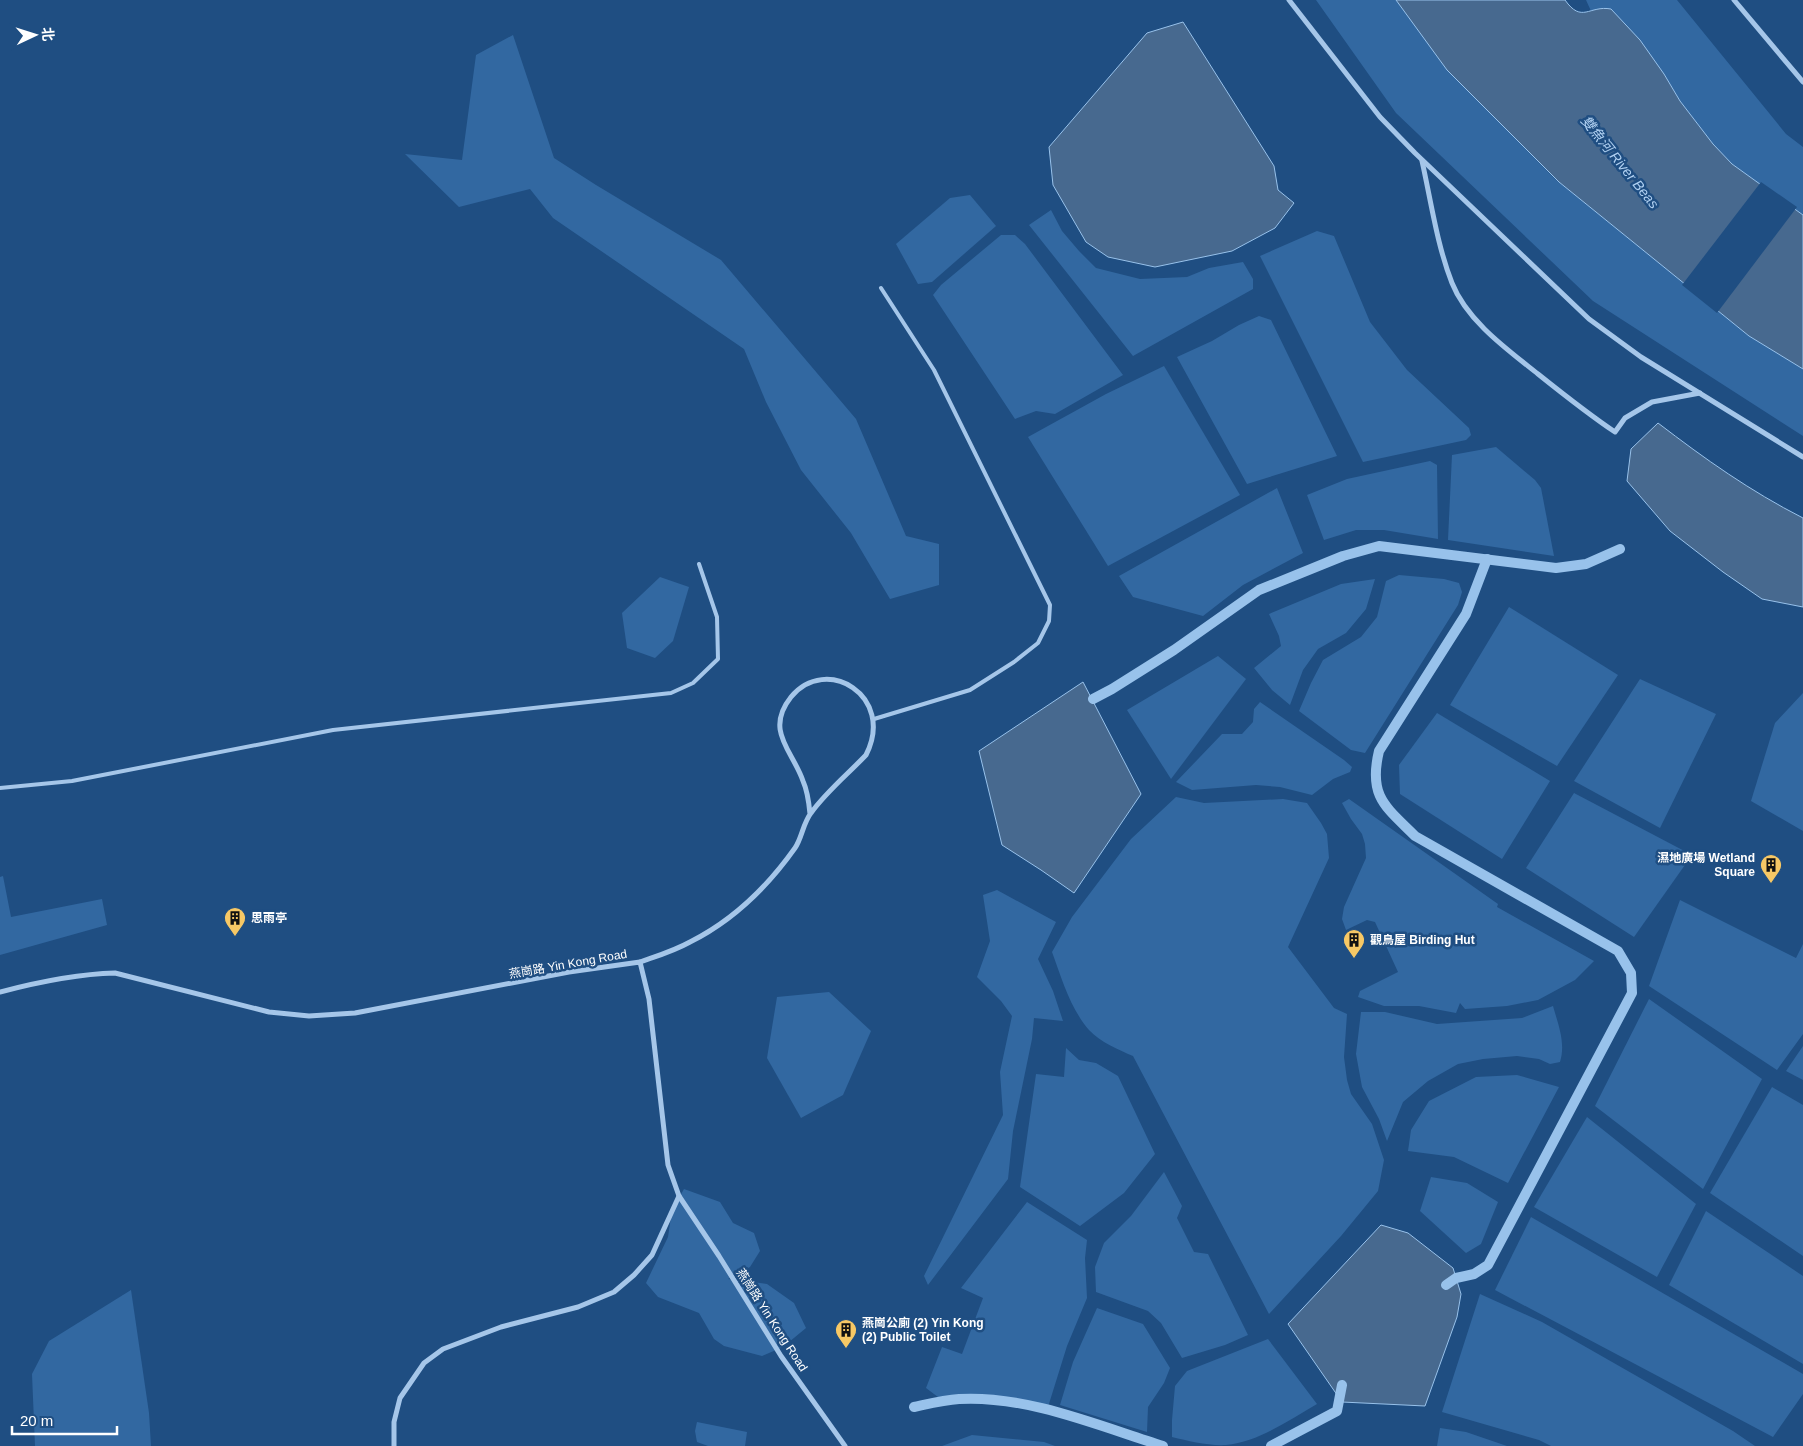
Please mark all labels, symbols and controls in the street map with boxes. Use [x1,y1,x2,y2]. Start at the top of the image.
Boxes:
north arrow [10,10,60,60]
text: 北 [39,27,56,42]
water label: 雙魚河 River Beas [1578,113,1662,211]
place label: 濕地廣場 Wetland Square [1657,851,1755,879]
building icon: 濕地廣場 Wetland Square [1759,853,1783,884]
building icon: 思雨亭 [223,906,247,937]
place label: 思雨亭 [251,911,287,925]
building icon: 觀鳥屋 Birding Hut [1342,928,1366,959]
place label: 觀鳥屋 Birding Hut [1370,933,1475,947]
street label: 燕崗路 Yin Kong Road [508,947,628,981]
street label: 燕崗路 Yin Kong Road [734,1266,810,1374]
place label: 燕崗公廁 (2) Yin Kong (2) Public Toilet [862,1316,984,1344]
building icon: 燕崗公廁 (2) Yin Kong (2) Public Toilet [834,1318,858,1349]
scale bar [12,1404,118,1436]
text: 20 m [20,1412,53,1429]

